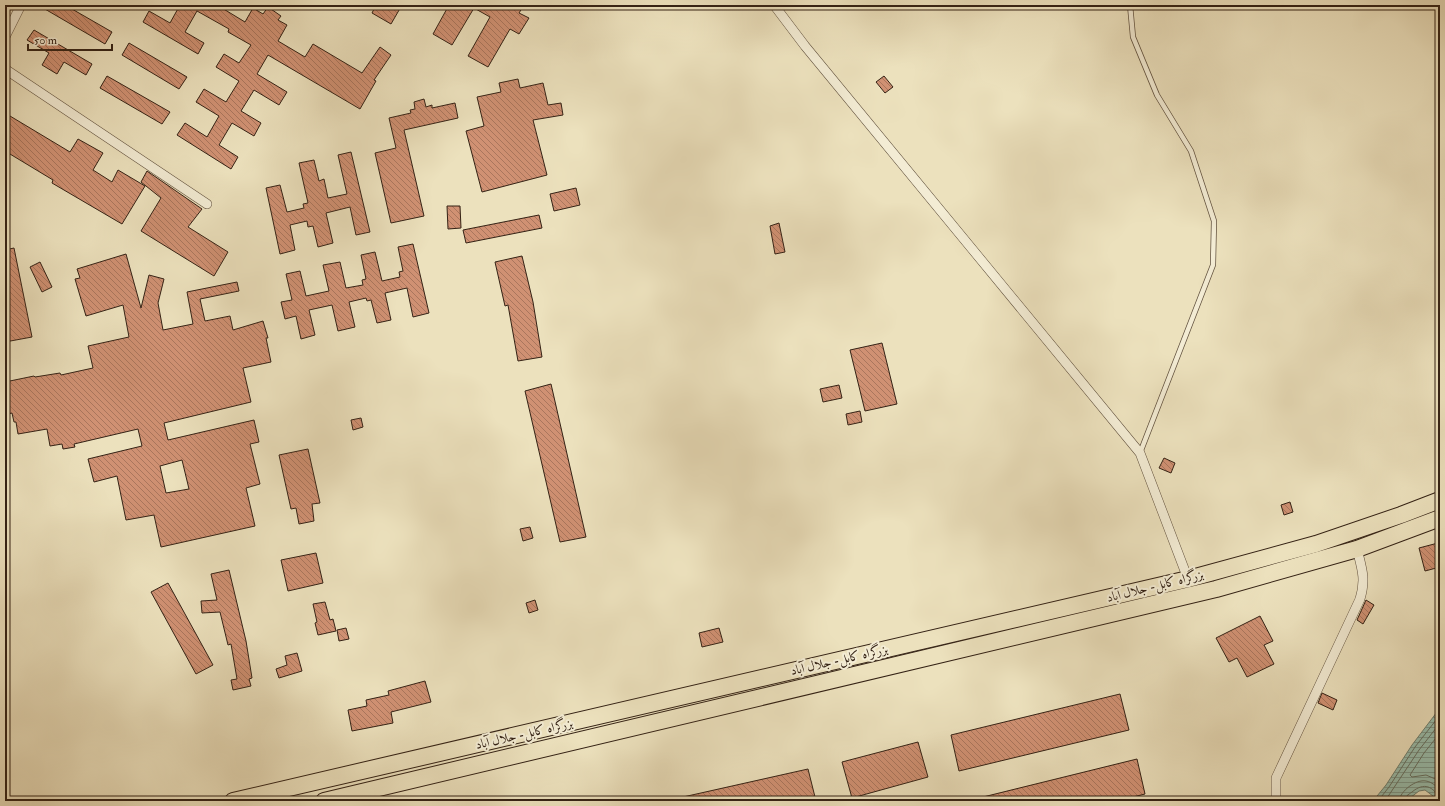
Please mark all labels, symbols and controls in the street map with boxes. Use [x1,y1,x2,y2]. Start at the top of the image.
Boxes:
scale bar [28,26,112,52]
text: 50 m [34,33,58,48]
street label: بزرگراه کابل- جلال آباد [1105,565,1206,607]
street label: بزرگراه کابل- جلال آباد [788,640,890,680]
street label: بزرگراه کابل- جلال آباد [473,714,575,754]

